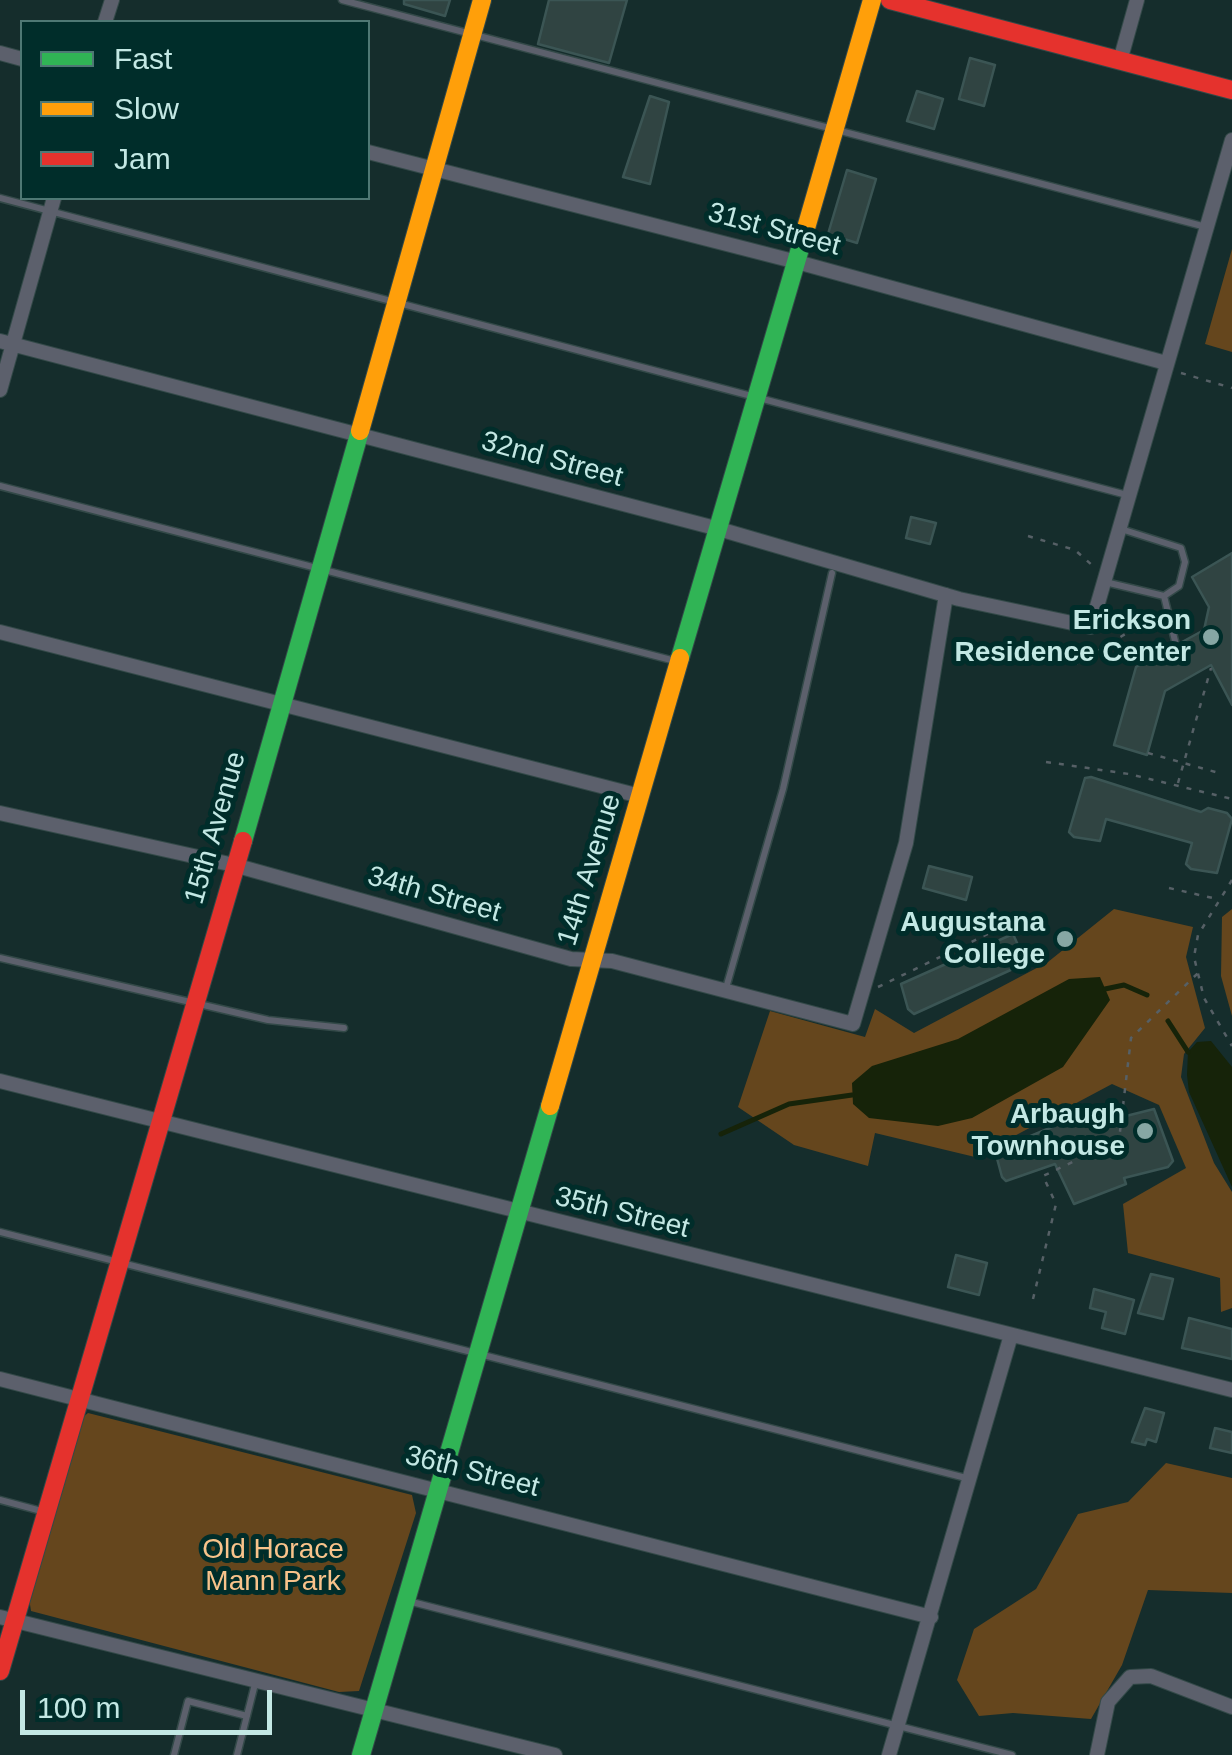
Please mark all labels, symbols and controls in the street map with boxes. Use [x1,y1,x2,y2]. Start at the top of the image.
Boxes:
legend [20,20,370,200]
text: Fast [114,42,172,75]
text: Slow [114,92,179,125]
text: Jam [114,142,171,175]
street label: 31st Street [704,196,844,264]
street label: 32nd Street [478,425,626,495]
place label: Erickson Residence Center [954,604,1191,670]
marker: Erickson Residence Center [1200,626,1222,648]
street label: 15th Avenue [178,748,254,908]
street label: 14th Avenue [551,790,629,950]
street label: 34th Street [364,860,504,930]
place label: Augustana College [900,906,1045,972]
marker: Augustana College [1054,928,1076,950]
place label: Arbaugh Townhouse [972,1098,1125,1164]
marker: Arbaugh Townhouse [1134,1120,1156,1142]
street label: 35th Street [551,1180,693,1246]
street label: 36th Street [401,1439,543,1505]
park label: Old Horace Mann Park [202,1533,344,1599]
scale bar [25,1670,278,1732]
text: 100 m [37,1691,120,1724]

